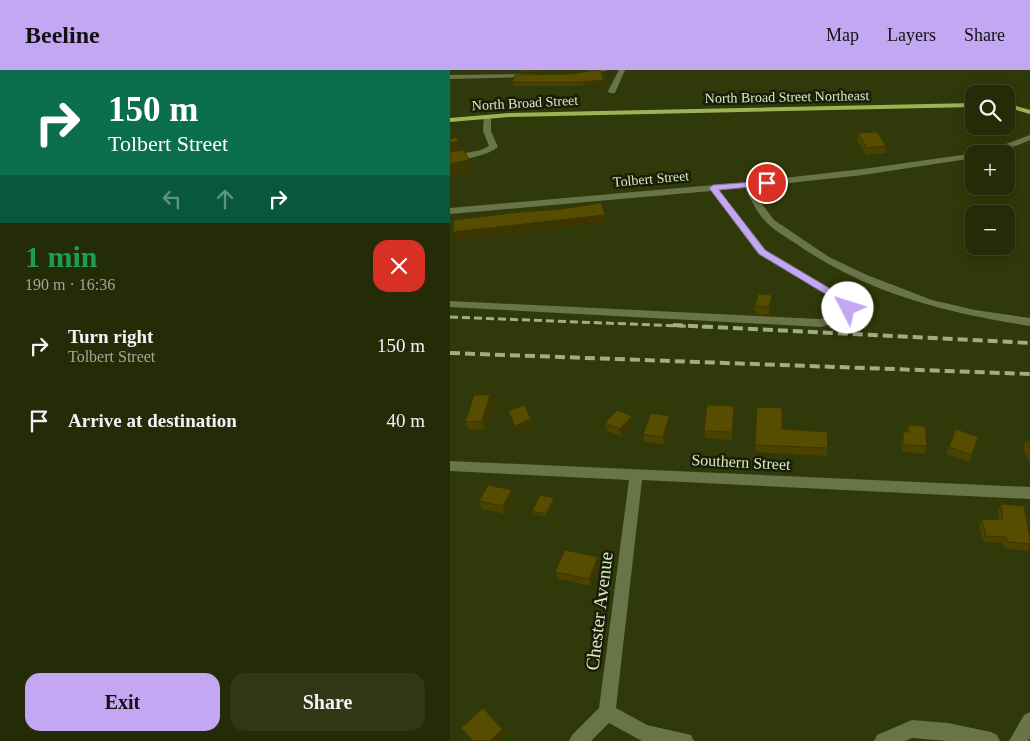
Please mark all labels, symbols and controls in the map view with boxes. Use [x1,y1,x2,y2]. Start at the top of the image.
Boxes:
text: Beeline [25,22,100,48]
text: Map [826,25,859,45]
text: Layers [887,25,936,45]
text: Share [964,25,1005,45]
map controls [965,85,1015,255]
button: search [965,85,1015,135]
street label: North Broad Street Northeast [705,88,869,106]
icon: right [25,90,90,155]
text: 150 m [108,90,198,129]
street label: North Broad Street [471,93,579,113]
text: Tolbert Street [108,131,228,156]
button: + [965,145,1015,195]
pin [746,162,788,204]
street label: Tolbert Street [612,168,690,190]
icon: arrive [753,169,781,197]
icon: left [158,185,186,213]
icon: ahead [211,185,239,213]
icon: right [264,185,292,213]
button: − [965,205,1015,255]
text: 1 min [25,240,98,273]
button: close [373,240,425,292]
text: 190 m · 16:36 [25,276,115,293]
position arrow [821,281,873,333]
text: Turn right [68,326,153,347]
icon: right [25,332,53,360]
text: 150 m [377,335,425,356]
text: Tolbert Street [68,348,155,365]
icon: arrive [25,407,53,435]
text: Arrive at destination [68,410,237,431]
text: 40 m [386,410,425,431]
street label: Southern Street [691,451,791,473]
street label: Chester Avenue [581,550,617,672]
button: Exit [25,673,220,731]
button: Share [230,673,425,731]

